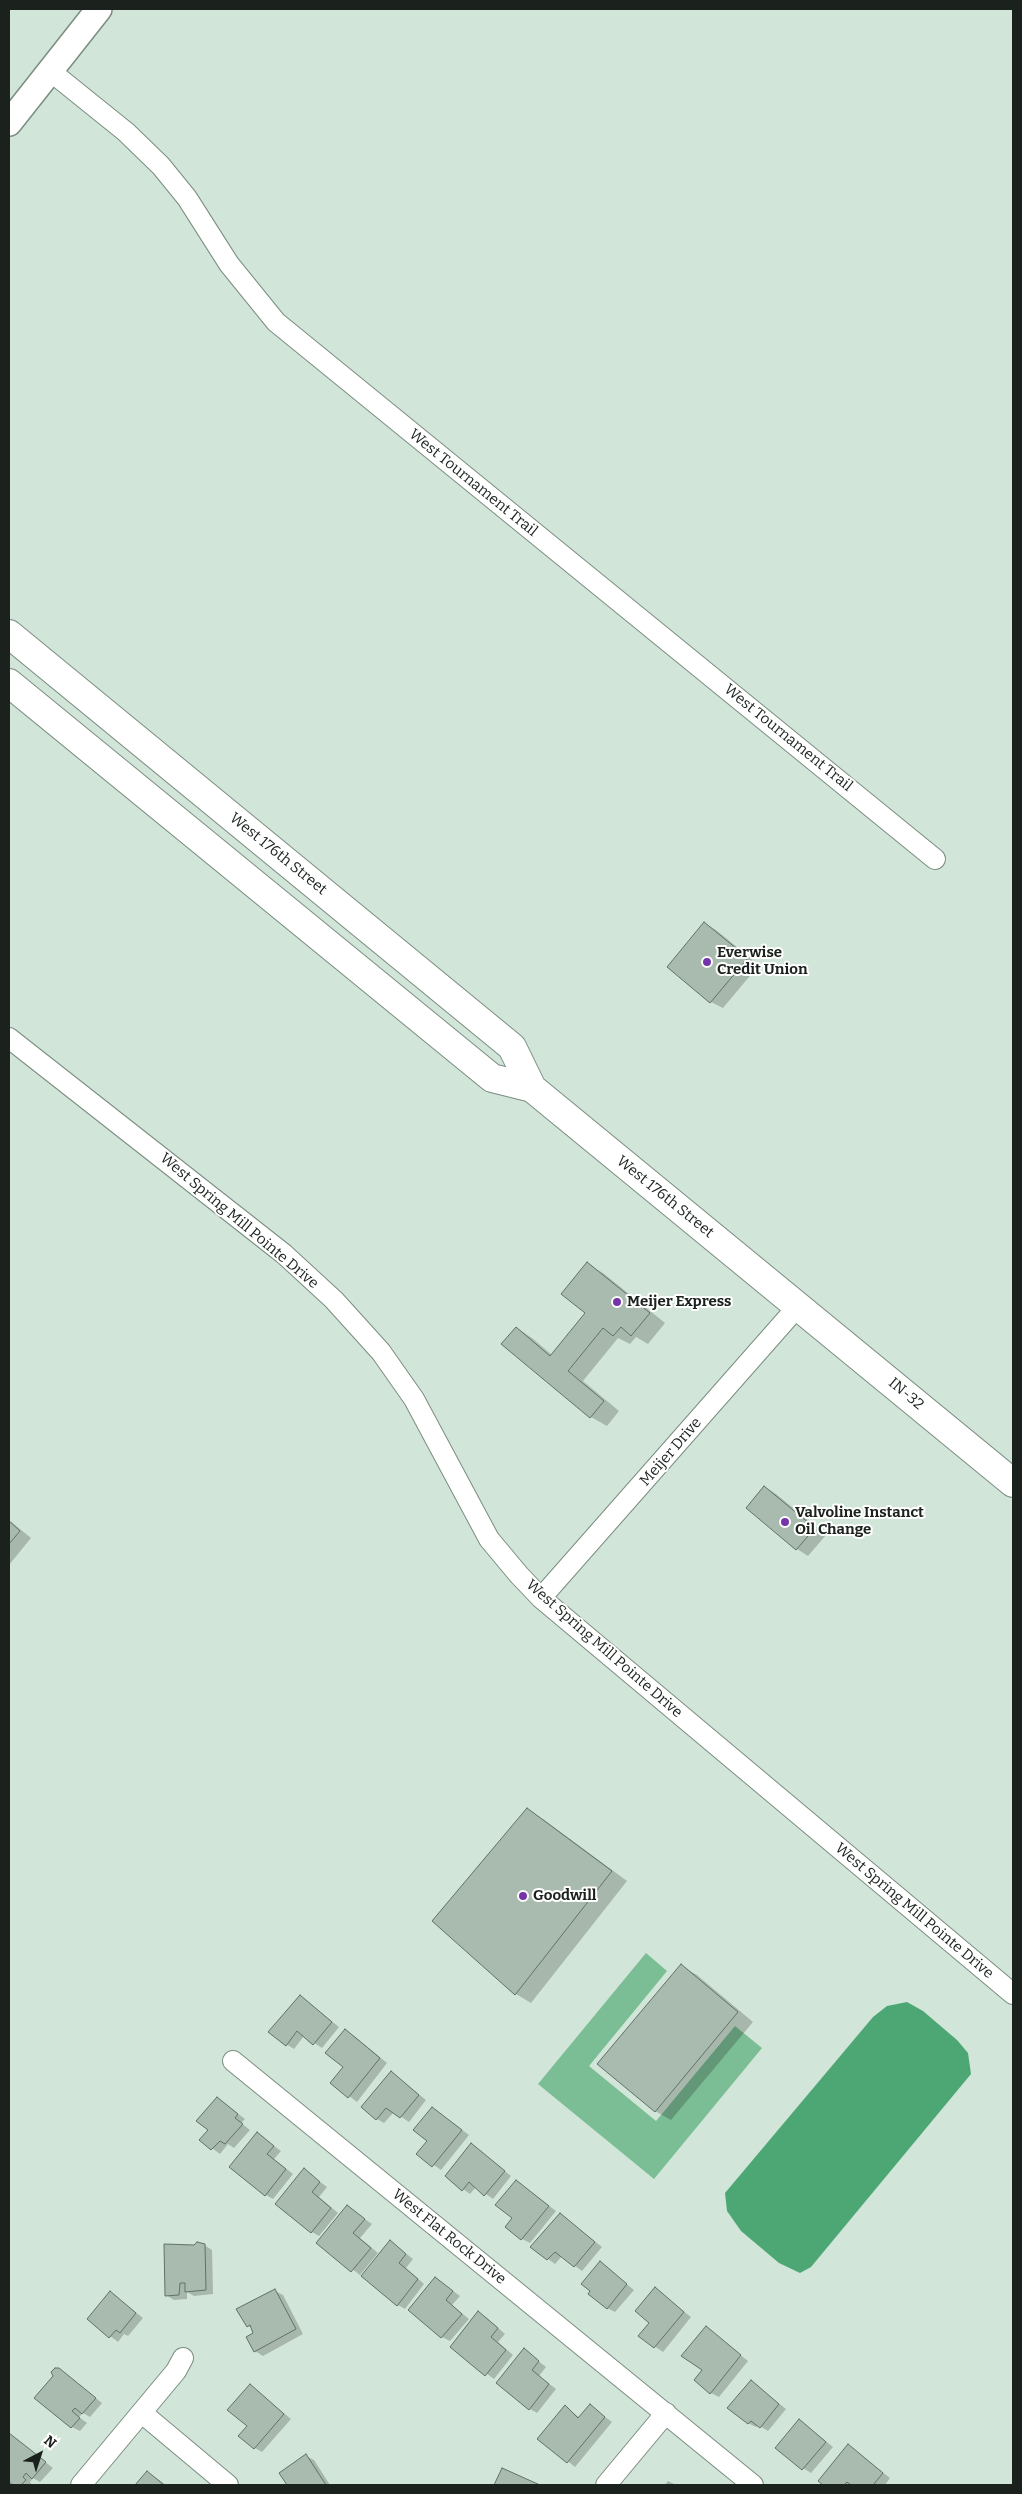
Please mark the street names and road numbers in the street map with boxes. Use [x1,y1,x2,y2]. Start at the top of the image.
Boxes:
street label: West Tournament Trail [405,426,541,540]
street label: West Tournament Trail [720,681,856,795]
street label: West 176th Street [226,809,330,899]
street label: West Spring Mill Pointe Drive [156,1149,322,1293]
street label: West 176th Street [613,1152,717,1242]
street label: IN-32 [885,1374,927,1414]
street label: Meijer Drive [636,1414,706,1490]
street label: West Spring Mill Pointe Drive [522,1576,686,1722]
street label: West Spring Mill Pointe Drive [831,1839,997,1983]
street label: West Flat Rock Drive [389,2186,509,2288]

